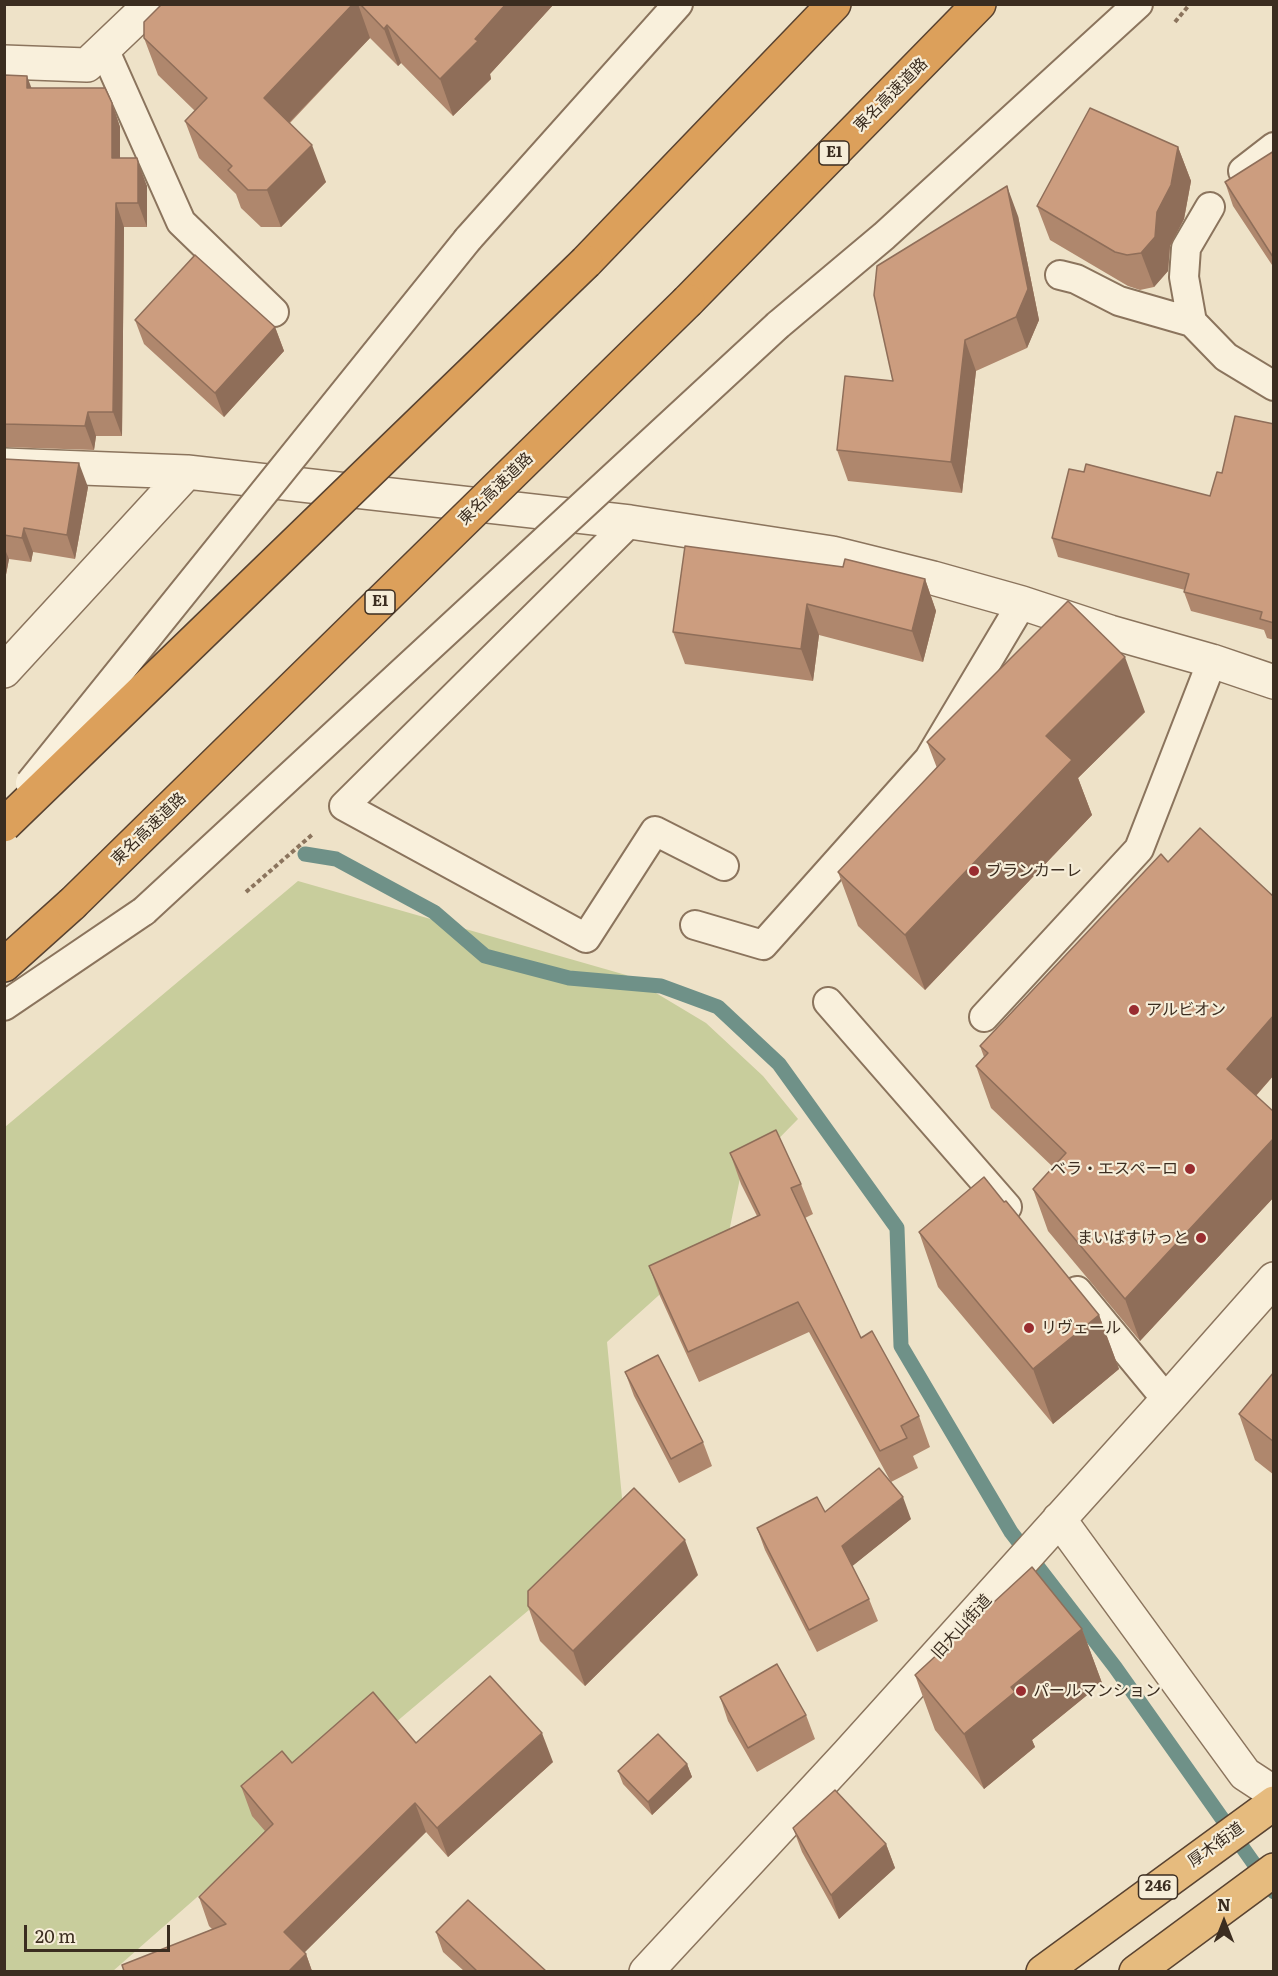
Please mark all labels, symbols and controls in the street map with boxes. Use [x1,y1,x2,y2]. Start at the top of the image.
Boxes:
street label: 東名高速道路 [850,54,932,136]
road number: E1 [819,141,849,165]
street label: 東名高速道路 [455,449,537,529]
road number: E1 [365,590,395,614]
street label: 東名高速道路 [108,789,190,869]
place label: ブランカーレ [986,861,1082,881]
marker: ブランカーレ [967,864,981,878]
place label: アルビオン [1146,1000,1226,1020]
marker: アルビオン [1127,1003,1141,1017]
place label: ベラ・エスペーロ [1050,1159,1178,1179]
marker: ベラ・エスペーロ [1183,1162,1197,1176]
place label: まいばすけっと [1077,1228,1189,1248]
marker: まいばすけっと [1194,1231,1208,1245]
place label: リヴェール [1041,1318,1121,1338]
marker: リヴェール [1022,1321,1036,1335]
street label: 旧大山街道 [928,1591,996,1663]
place label: パールマンション [1033,1681,1161,1701]
marker: パールマンション [1014,1684,1028,1698]
street label: 厚木街道 [1184,1818,1248,1872]
road number: 246 [1138,1875,1178,1899]
north arrow [1194,1892,1254,1952]
text: N [1217,1892,1231,1916]
scale bar [27,1913,172,1951]
text: 20 m [35,1922,76,1949]

